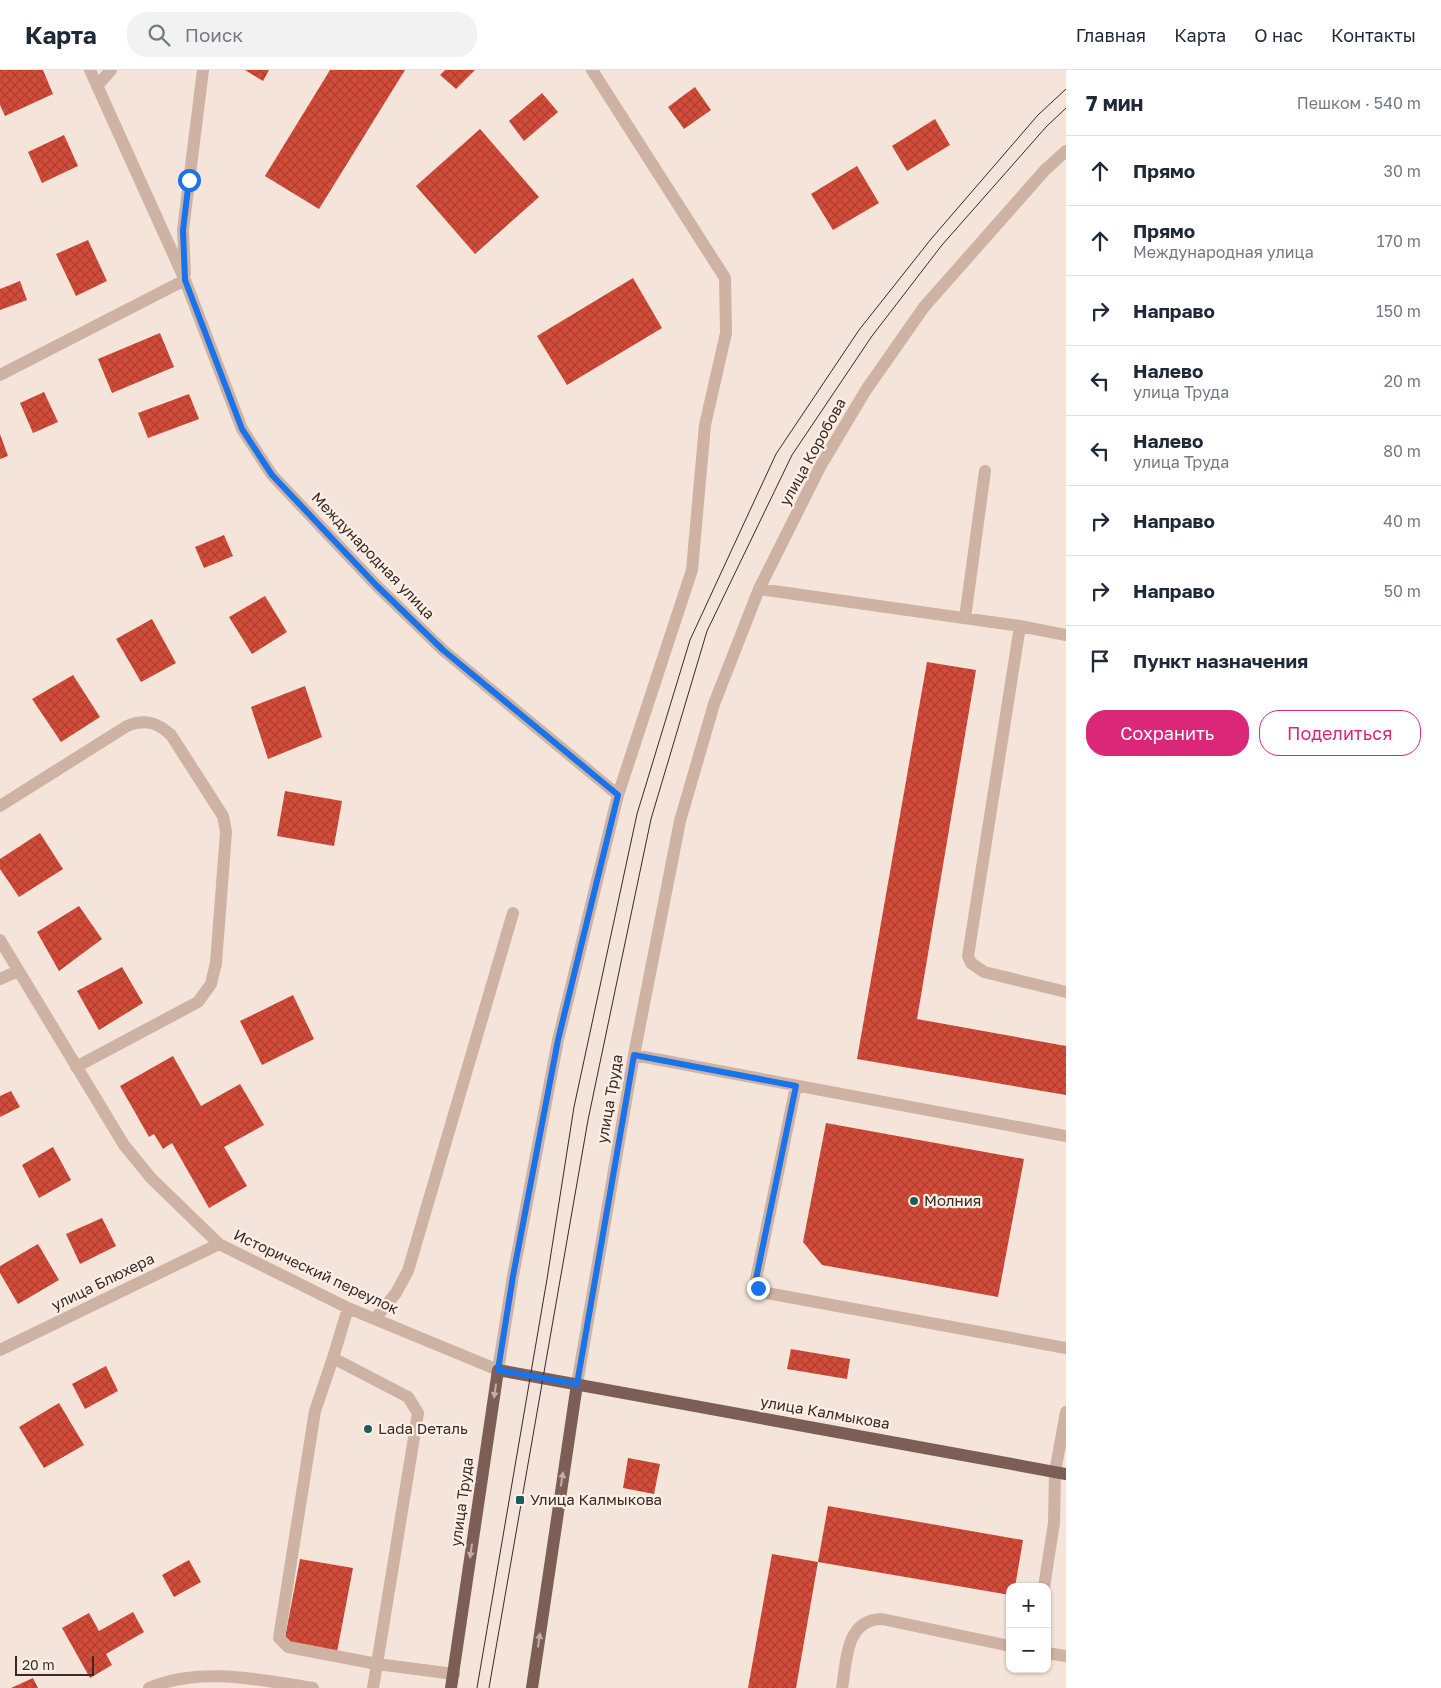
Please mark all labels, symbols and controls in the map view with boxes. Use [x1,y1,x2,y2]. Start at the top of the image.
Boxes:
search box [127,12,477,57]
text: Карта [25,20,97,49]
icon: search [145,21,173,49]
text: Поиск [185,23,243,46]
text: Главная [1076,24,1146,46]
text: Карта [1174,24,1226,46]
text: О нас [1254,24,1303,46]
text: Контакты [1331,24,1416,46]
text: 7 мин [1086,90,1143,116]
text: Пешком · 540 m [1297,93,1421,113]
icon: ahead [1086,157,1114,185]
text: Прямо [1133,159,1195,182]
text: 30 m [1384,161,1421,181]
route start [178,169,201,192]
text: Прямо [1133,219,1195,242]
icon: ahead [1086,227,1114,255]
text: 170 m [1377,231,1421,251]
text: Международная улица [1133,242,1314,262]
icon: right [1086,297,1114,325]
text: Направо [1133,299,1215,322]
text: 150 m [1376,301,1421,321]
text: Налево [1133,359,1203,382]
icon: left [1086,367,1114,395]
text: 20 m [1384,371,1421,391]
text: улица Труда [1133,382,1229,402]
street label: улица Коробова [775,395,849,508]
text: Налево [1133,429,1203,452]
icon: left [1086,437,1114,465]
text: 80 m [1383,441,1421,461]
text: улица Труда [1133,452,1229,472]
street label: Международная улица [308,488,439,622]
icon: right [1086,507,1114,535]
text: Направо [1133,509,1215,532]
text: 40 m [1383,511,1421,531]
icon: right [1086,577,1114,605]
text: Направо [1133,579,1215,602]
text: 50 m [1384,581,1421,601]
icon: arrive [1086,647,1114,675]
text: Пункт назначения [1133,649,1308,672]
button: Сохранить [1086,710,1249,756]
button: Поделиться [1259,710,1421,756]
street label: улица Труда [592,1053,626,1145]
place label: Молния [924,1191,981,1209]
marker: Молния [908,1195,920,1207]
street label: Исторический переулок [231,1225,402,1317]
street label: улица Блюхера [48,1248,157,1314]
route end [747,1277,770,1300]
one-way arrow [491,1383,499,1399]
street label: улица Калмыкова [759,1392,891,1432]
place label: Lada Dеталь [378,1419,468,1437]
marker: Lada Dеталь [362,1423,374,1435]
street label: улица Труда [446,1456,476,1548]
one-way arrow [559,1471,567,1487]
place label: Улица Калмыкова [530,1490,662,1508]
marker: Улица Калмыкова [514,1494,526,1506]
one-way arrow [467,1544,475,1560]
map controls [1006,1583,1051,1673]
button: + [1006,1583,1051,1628]
button: − [1006,1628,1051,1673]
one-way arrow [535,1631,543,1647]
scale bar [15,1653,94,1676]
text: 20 m [22,1656,55,1673]

